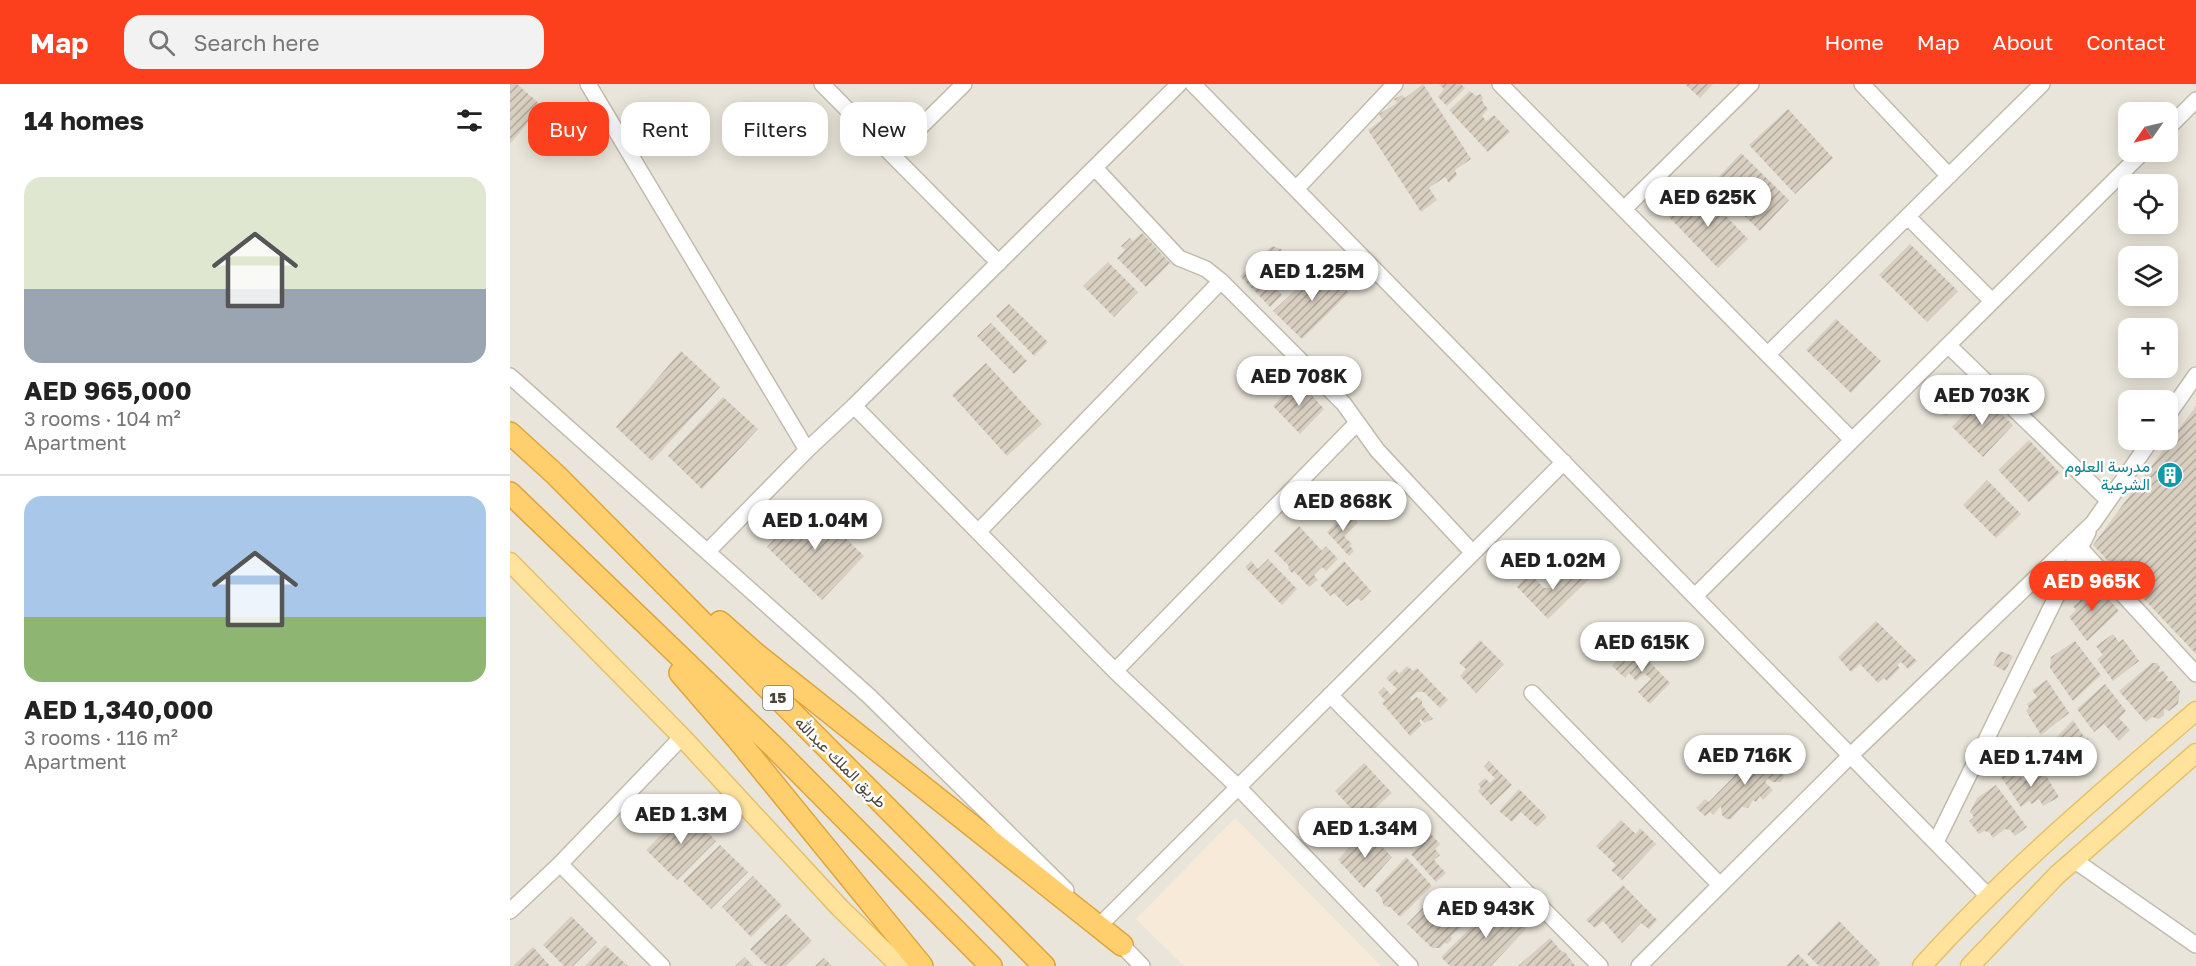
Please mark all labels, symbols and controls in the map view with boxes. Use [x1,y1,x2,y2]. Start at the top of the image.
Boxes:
search box [124,15,544,69]
text: Map [30,26,88,59]
icon: search [145,26,178,59]
text: Search here [193,29,319,56]
text: Home [1824,29,1884,55]
text: Map [1917,29,1960,55]
text: About [1993,29,2053,55]
text: Contact [2086,29,2166,55]
chip: Buy [528,102,609,156]
chip: Rent [621,102,710,156]
chip: Filters [722,102,828,156]
chip: New [840,102,927,156]
north arrow [2118,102,2178,162]
map controls [2118,102,2178,450]
icon: filters [453,104,486,137]
text: 14 homes [24,105,144,136]
button: locate [2118,174,2178,234]
pin: AED 625K [1646,177,1770,228]
text: AED 625K [1659,184,1757,208]
icon: home [201,216,309,324]
button: layers [2118,246,2178,306]
pin: AED 1.25M [1243,251,1381,302]
text: AED 1.25M [1260,258,1364,282]
button: + [2118,318,2178,378]
pin: AED 708K [1237,356,1361,407]
text: AED 708K [1250,363,1348,387]
text: AED 965,000 [24,375,192,406]
pin: AED 703K [1920,375,2044,426]
text: AED 703K [1934,382,2030,406]
button: − [2118,390,2178,450]
text: 3 rooms · 104 m² [24,406,181,430]
text: Apartment [24,430,127,454]
place label: مدرسة العلوم الشرعية [2065,456,2150,495]
building icon: مدرسة العلوم الشرعية [2155,460,2185,490]
pin: AED 868K [1281,481,1405,532]
text: AED 868K [1294,488,1392,512]
pin: AED 1.04M [746,500,884,551]
text: AED 1.04M [762,507,868,531]
icon: home [201,535,309,643]
pin: AED 1.02M [1484,540,1622,591]
text: AED 1.02M [1500,547,1606,571]
pin: AED 965K [2030,561,2154,612]
text: AED 965K [2043,568,2141,592]
pin: AED 615K [1580,622,1704,673]
text: AED 615K [1594,629,1690,653]
road number: 15 [763,686,793,710]
text: AED 1,340,000 [24,694,214,725]
street label: طريق الملك عبدالله [790,712,891,813]
text: 3 rooms · 116 m² [24,725,178,749]
pin: AED 716K [1683,735,1807,786]
pin: AED 1.74M [1962,737,2100,788]
text: AED 716K [1698,742,1792,766]
text: AED 1.74M [1979,744,2083,768]
text: Apartment [24,749,127,773]
pin: AED 1.3M [619,794,743,845]
text: AED 1.3M [635,801,727,825]
pin: AED 1.34M [1296,808,1434,859]
text: AED 1.34M [1312,815,1418,839]
pin: AED 943K [1424,888,1548,939]
text: AED 943K [1437,895,1535,919]

